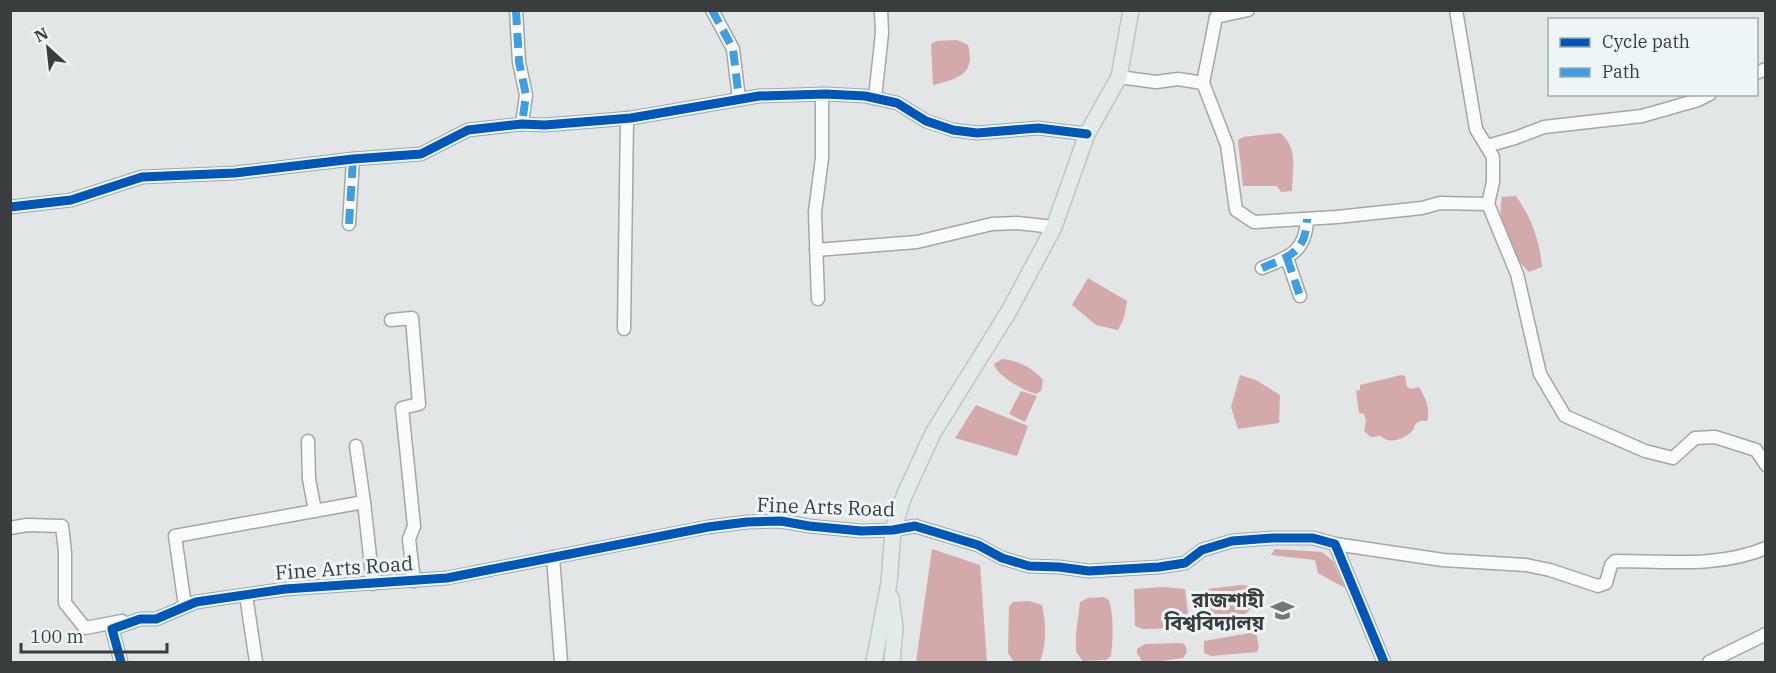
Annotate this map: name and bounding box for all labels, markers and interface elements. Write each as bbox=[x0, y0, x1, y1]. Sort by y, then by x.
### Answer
north arrow bbox=[18, 18, 78, 78]
legend bbox=[1548, 18, 1758, 96]
text: N bbox=[31, 23, 51, 46]
text: Cycle path bbox=[1602, 30, 1690, 53]
text: Path bbox=[1602, 60, 1640, 83]
street label: Fine Arts Road bbox=[756, 491, 896, 522]
street label: Fine Arts Road bbox=[274, 549, 414, 586]
place label: রাজশাহী বিশ্ববিদ্যালয় bbox=[1164, 586, 1265, 636]
school or university icon: রাজশাহী বিশ্ববিদ্যালয় bbox=[1269, 598, 1295, 624]
scale bar bbox=[21, 616, 166, 654]
text: 100 m bbox=[30, 625, 84, 648]

